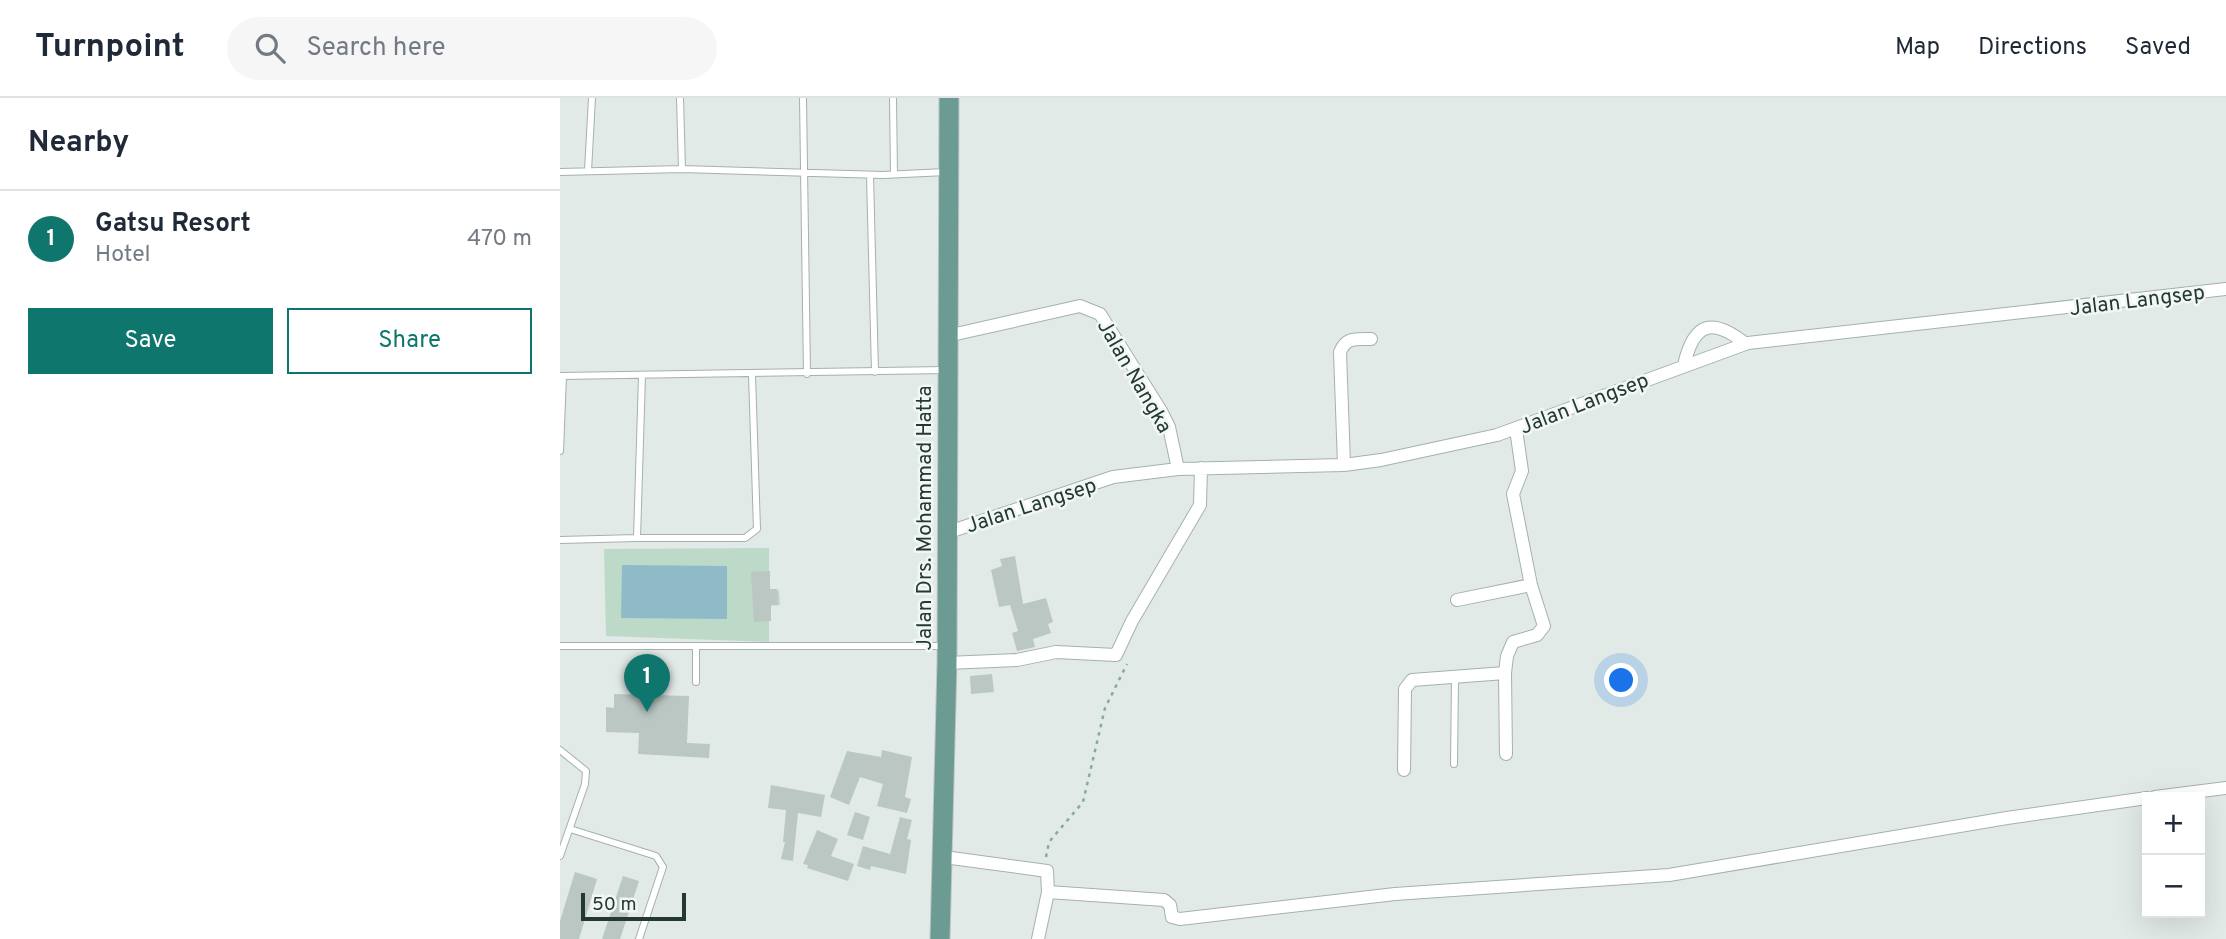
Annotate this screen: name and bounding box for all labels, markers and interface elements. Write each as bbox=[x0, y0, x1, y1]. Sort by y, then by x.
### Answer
search box bbox=[227, 17, 717, 80]
text: Turnpoint bbox=[35, 27, 185, 69]
icon: search bbox=[251, 29, 289, 67]
text: Search here bbox=[307, 32, 446, 65]
text: Map bbox=[1895, 33, 1940, 63]
text: Directions bbox=[1978, 33, 2087, 63]
text: Saved bbox=[2125, 33, 2191, 63]
text: Nearby bbox=[28, 125, 129, 162]
text: Gatsu Resort bbox=[95, 208, 251, 241]
text: 1 bbox=[46, 225, 56, 254]
text: 470 m bbox=[467, 225, 532, 254]
text: Hotel bbox=[95, 241, 151, 270]
street label: Jalan Langsep bbox=[2068, 280, 2206, 323]
button: Save bbox=[28, 308, 273, 374]
button: Share bbox=[287, 308, 532, 374]
street label: Jalan Nangka bbox=[1090, 315, 1177, 439]
street label: Jalan Langsep bbox=[1516, 367, 1653, 441]
street label: Jalan Drs. Mohammad Hatta bbox=[912, 385, 939, 651]
street label: Jalan Langsep bbox=[963, 473, 1100, 540]
pin: 1 bbox=[624, 654, 670, 712]
your location bbox=[1604, 663, 1638, 697]
map controls bbox=[2142, 792, 2205, 918]
button: + bbox=[2142, 792, 2205, 855]
button: − bbox=[2142, 855, 2205, 918]
scale bar bbox=[581, 890, 686, 922]
text: 50 m bbox=[592, 893, 637, 917]

